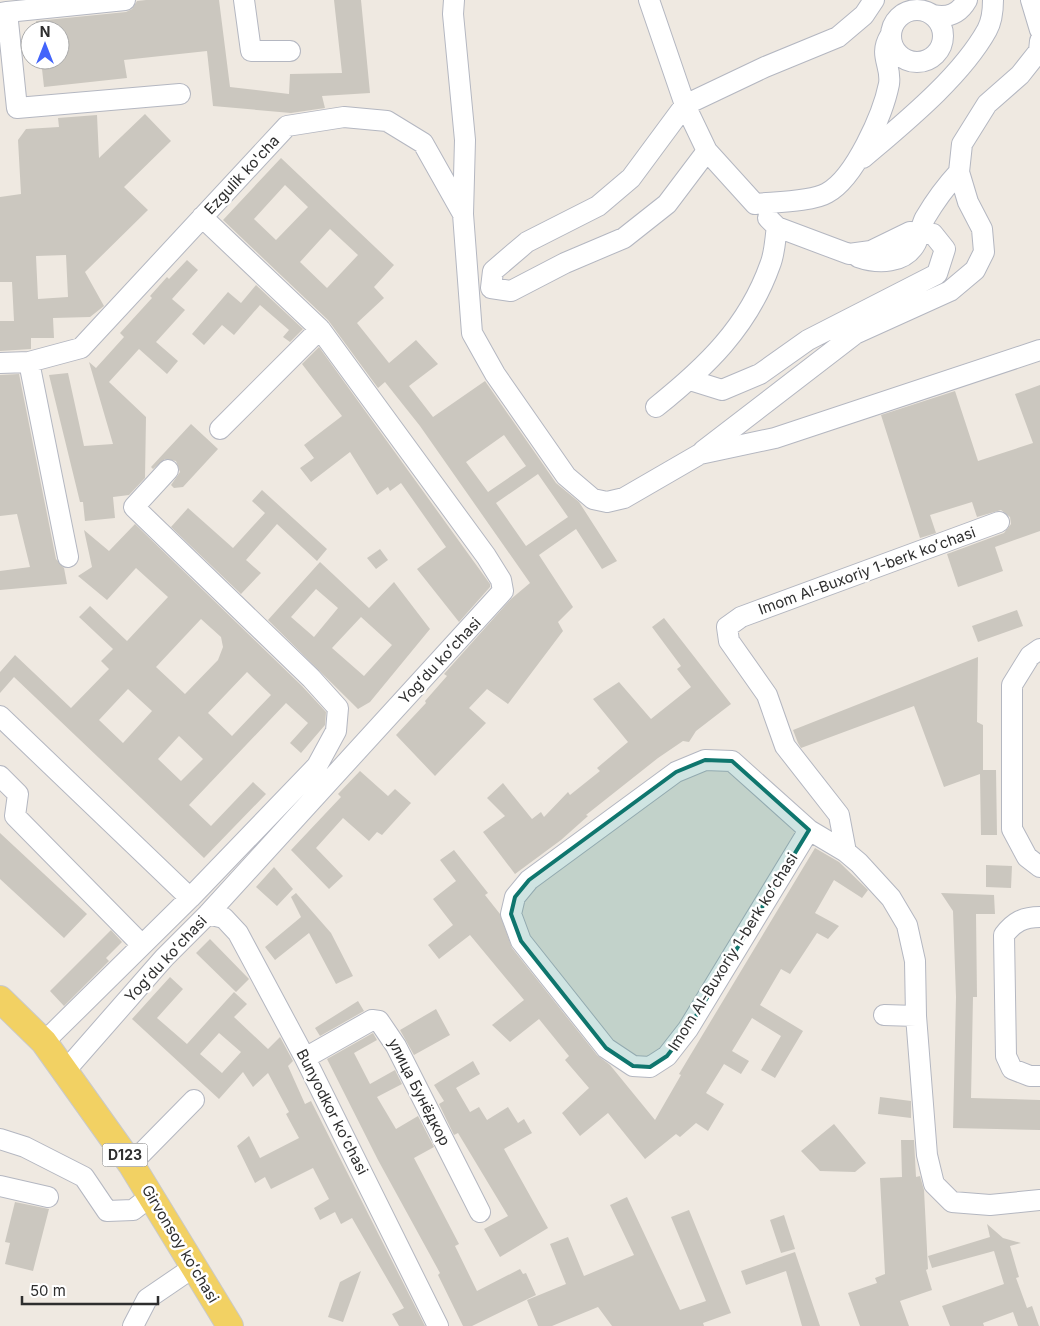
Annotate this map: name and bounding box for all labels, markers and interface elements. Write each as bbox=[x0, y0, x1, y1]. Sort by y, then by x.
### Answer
north arrow bbox=[20, 20, 70, 70]
text: N bbox=[40, 23, 50, 40]
street label: Ezgulik ko'cha bbox=[200, 131, 283, 218]
street label: Imom Al-Buxoriy 1-berk koʻchasi bbox=[756, 522, 978, 619]
street label: Yogʻdu koʻchasi bbox=[395, 613, 485, 708]
street label: Imom Al-Buxoriy 1-berk koʻchasi bbox=[664, 849, 801, 1054]
street label: Yogʻdu koʻchasi bbox=[121, 911, 211, 1006]
street label: улица Бунёдкор bbox=[384, 1035, 455, 1149]
street label: Bunyodkor koʻchasi bbox=[292, 1046, 372, 1178]
road number: D123 bbox=[102, 1144, 148, 1166]
street label: Girvonsoy koʻchasi bbox=[138, 1181, 223, 1306]
scale bar bbox=[22, 1274, 159, 1306]
text: 50 m bbox=[30, 1281, 66, 1300]

